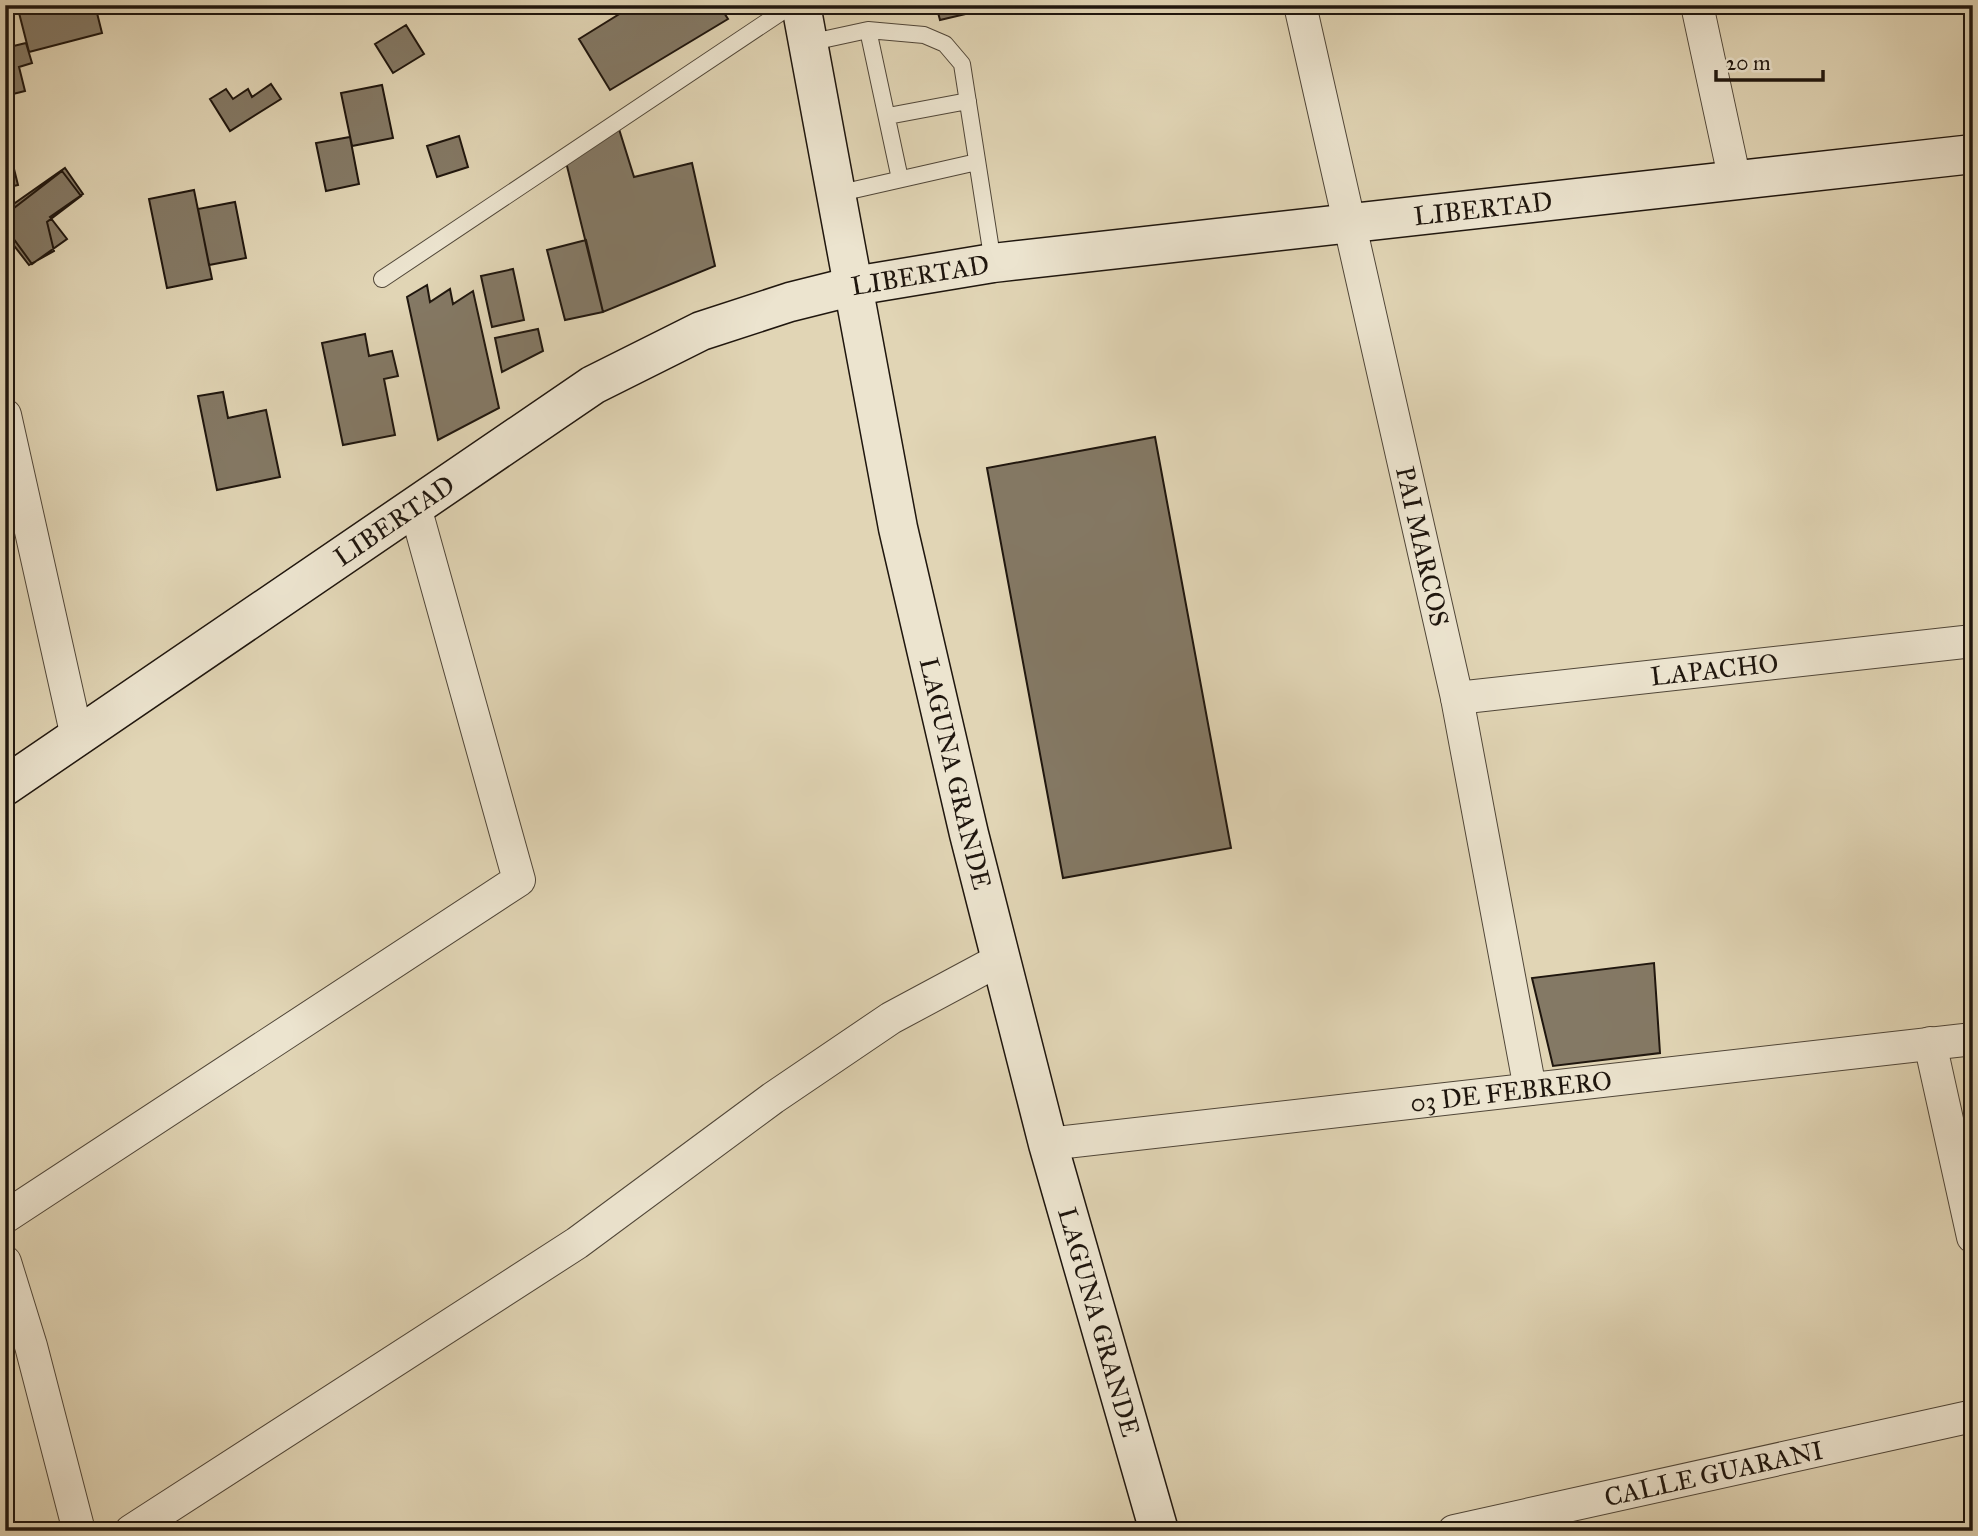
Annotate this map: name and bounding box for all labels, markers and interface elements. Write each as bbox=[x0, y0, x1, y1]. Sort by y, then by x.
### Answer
scale bar bbox=[1716, 38, 1822, 82]
text: 20 m bbox=[1726, 50, 1771, 76]
street label: LIBERTAD bbox=[1412, 185, 1554, 232]
street label: LIBERTAD bbox=[849, 248, 991, 302]
street label: PAI MARCOS bbox=[1389, 463, 1456, 629]
street label: LIBERTAD bbox=[328, 468, 461, 573]
street label: LAPACHO bbox=[1649, 647, 1780, 693]
street label: LAGUNA GRANDE bbox=[913, 654, 998, 893]
street label: 03 DE FEBRERO bbox=[1408, 1064, 1614, 1119]
street label: LAGUNA GRANDE bbox=[1051, 1204, 1147, 1440]
street label: CALLE GUARANI bbox=[1601, 1434, 1826, 1513]

